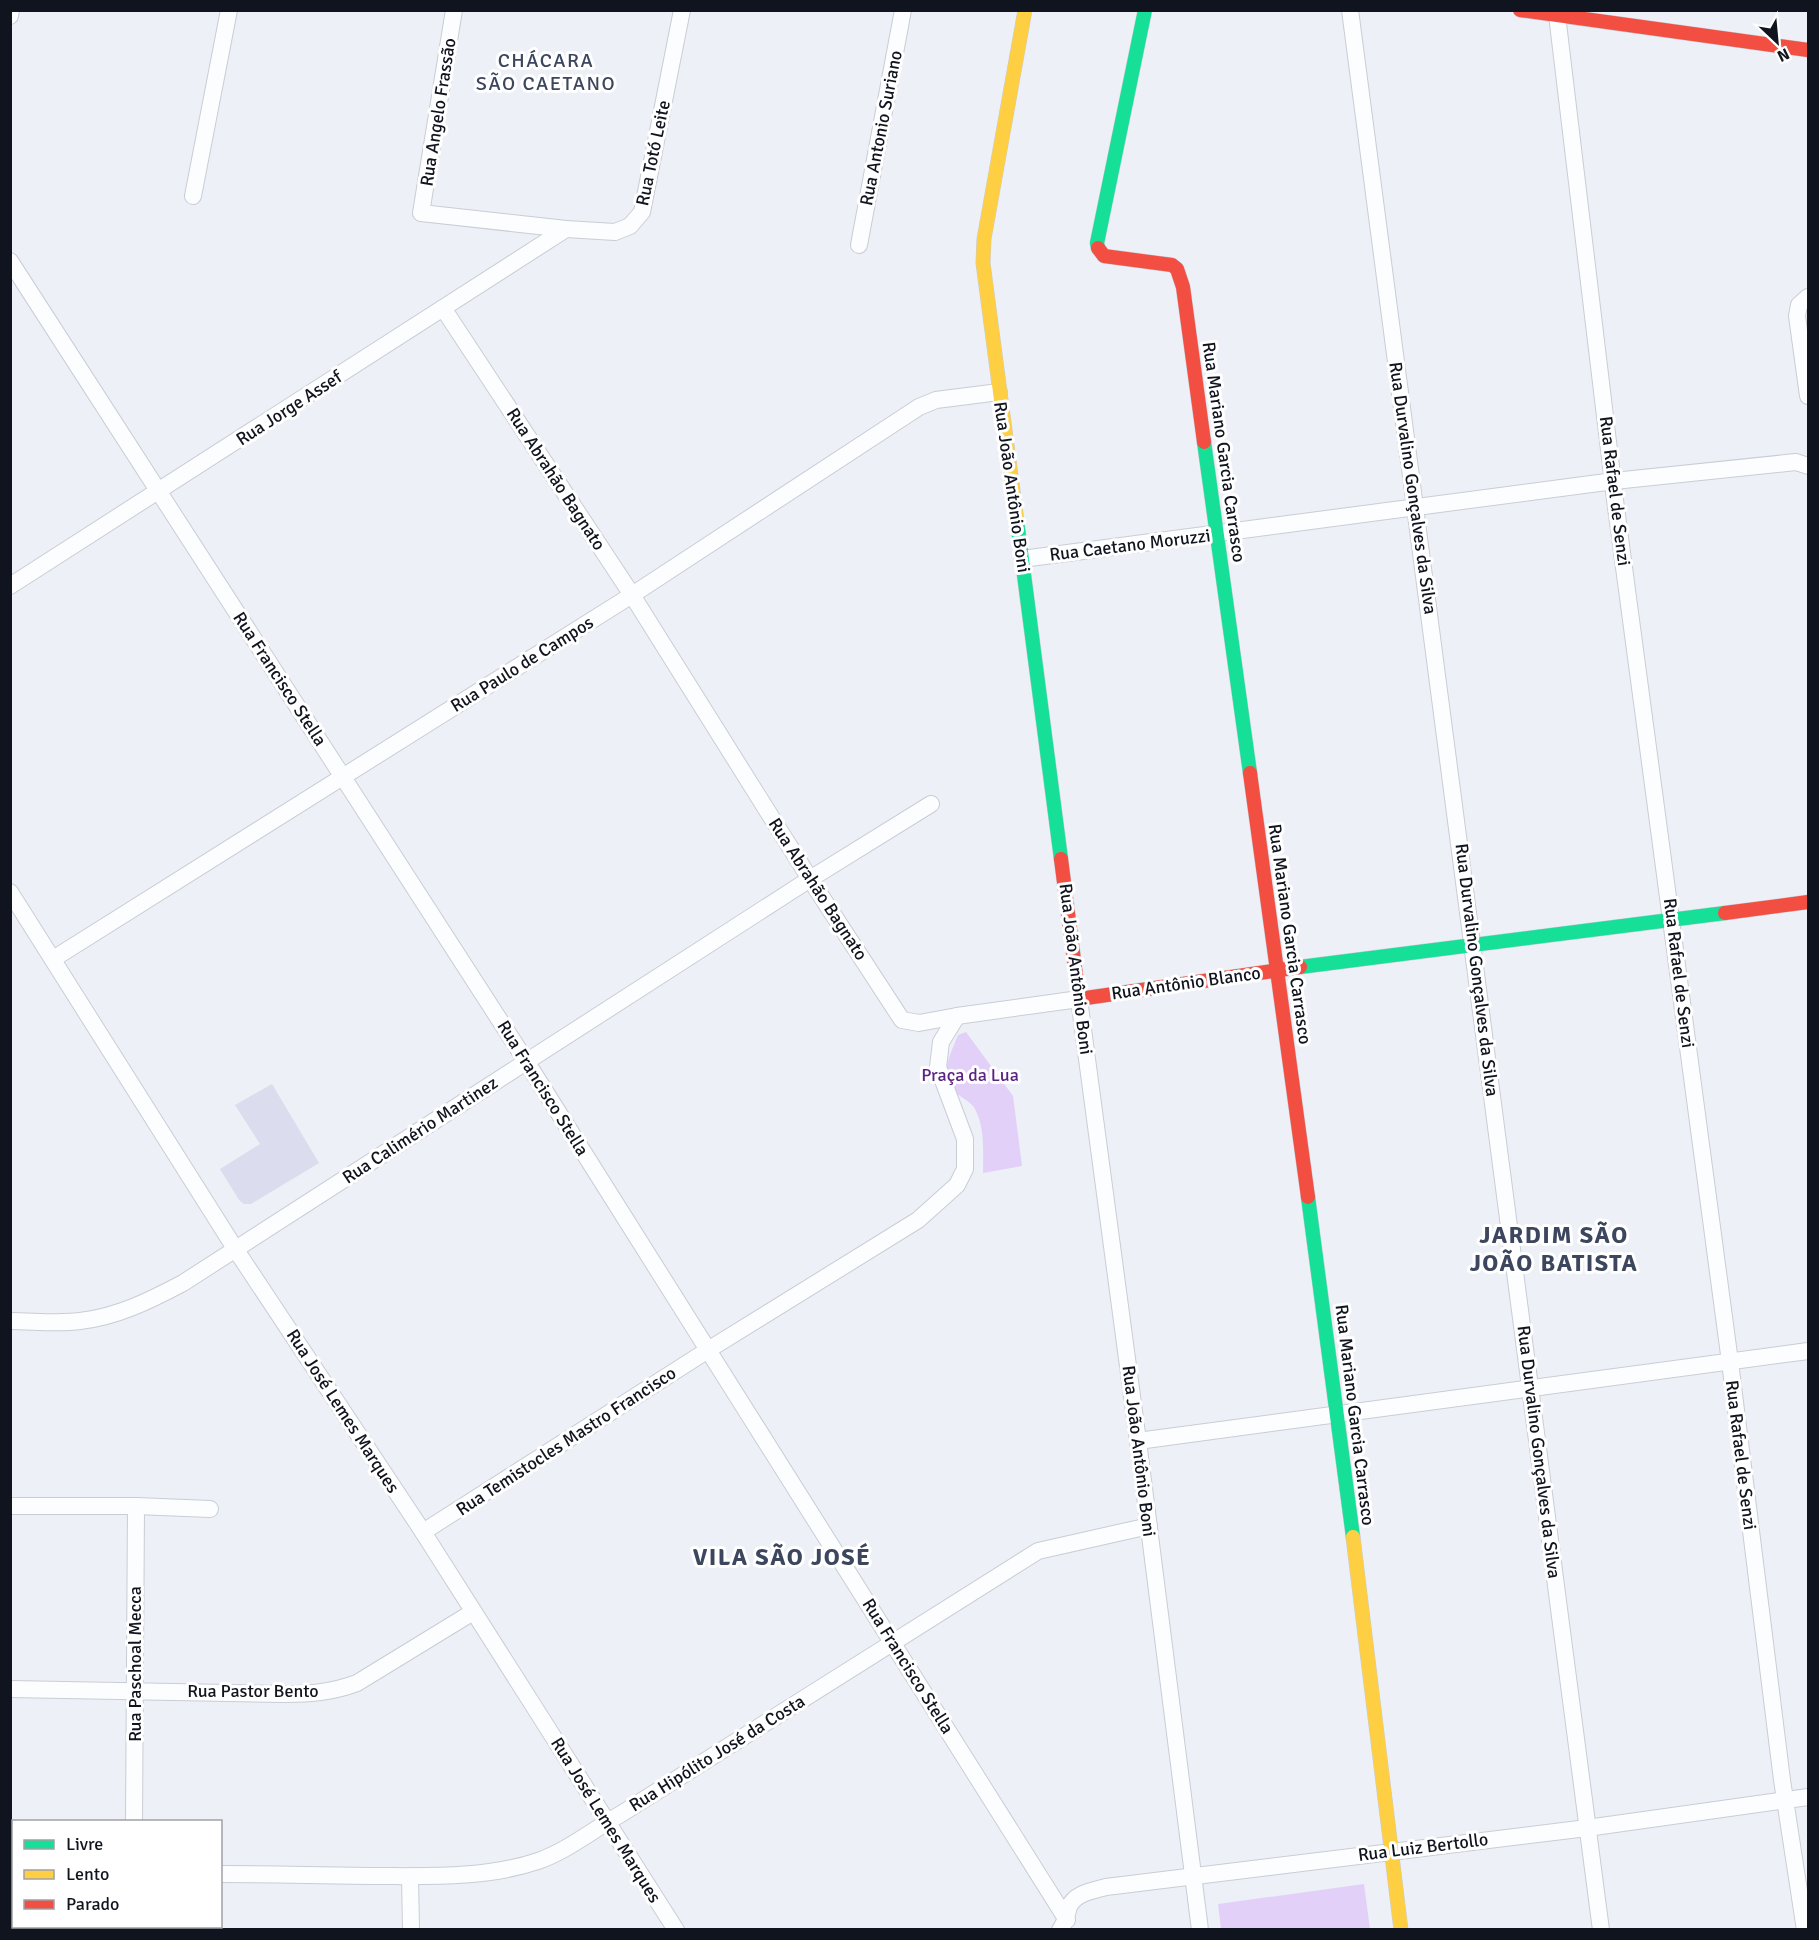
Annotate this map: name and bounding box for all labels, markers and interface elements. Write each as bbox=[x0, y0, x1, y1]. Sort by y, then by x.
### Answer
north arrow bbox=[1747, 12, 1807, 72]
street label: Rua Angelo Frassão bbox=[415, 36, 461, 188]
text: N bbox=[1774, 43, 1793, 66]
district label: CHÁCARA SÃO CAETANO bbox=[476, 48, 616, 96]
street label: Rua Antonio Suriano bbox=[855, 49, 907, 207]
street label: Rua Totó Leite bbox=[631, 98, 675, 208]
street label: Rua Mariano Garcia Carrasco bbox=[1198, 340, 1250, 564]
street label: Rua Durvalino Gonçalves da Silva bbox=[1384, 360, 1442, 616]
street label: Rua Jorge Assef bbox=[232, 365, 347, 450]
street label: Rua João Antônio Boni bbox=[989, 400, 1035, 574]
street label: Rua Abrahão Bagnato bbox=[502, 404, 610, 554]
street label: Rua Rafael de Senzi bbox=[1595, 415, 1635, 567]
street label: Rua Caetano Moruzzi bbox=[1048, 524, 1212, 566]
street label: Rua Francisco Stella bbox=[228, 608, 332, 750]
street label: Rua Paulo de Campos bbox=[447, 611, 597, 717]
street label: Rua Abrahão Bagnato bbox=[764, 814, 872, 964]
street label: Rua Mariano Garcia Carrasco bbox=[1264, 822, 1316, 1046]
street label: Rua Durvalino Gonçalves da Silva bbox=[1451, 842, 1503, 1098]
street label: Rua João Antônio Boni bbox=[1055, 882, 1097, 1056]
street label: Rua Rafael de Senzi bbox=[1659, 897, 1699, 1049]
street label: Rua Antônio Blanco bbox=[1110, 962, 1262, 1004]
street label: Rua Francisco Stella bbox=[492, 1016, 594, 1160]
park label: Praça da Lua bbox=[921, 1064, 1019, 1086]
street label: Rua Calimério Martinez bbox=[338, 1072, 502, 1188]
district label: JARDIM SÃO JOÃO BATISTA bbox=[1470, 1220, 1638, 1278]
street label: Rua Mariano Garcia Carrasco bbox=[1331, 1303, 1379, 1527]
street label: Rua Durvalino Gonçalves da Silva bbox=[1513, 1324, 1565, 1580]
street label: Rua José Lemes Marques bbox=[282, 1325, 404, 1497]
street label: Rua Temistocles Mastro Francisco bbox=[452, 1362, 680, 1520]
street label: Rua João Antônio Boni bbox=[1118, 1364, 1160, 1538]
street label: Rua Rafael de Senzi bbox=[1721, 1379, 1761, 1531]
district label: VILA SÃO JOSÉ bbox=[693, 1542, 871, 1572]
street label: Rua Paschoal Mecca bbox=[124, 1586, 146, 1742]
street label: Rua Francisco Stella bbox=[857, 1594, 959, 1738]
street label: Rua Pastor Bento bbox=[187, 1680, 319, 1702]
street label: Rua Hipólito José da Costa bbox=[625, 1690, 809, 1816]
street label: Rua José Lemes Marques bbox=[546, 1733, 666, 1907]
legend bbox=[12, 1820, 222, 1928]
street label: Rua Luiz Bertollo bbox=[1357, 1828, 1489, 1866]
text: Livre bbox=[66, 1833, 103, 1855]
text: Lento bbox=[66, 1863, 109, 1885]
text: Parado bbox=[66, 1893, 119, 1915]

